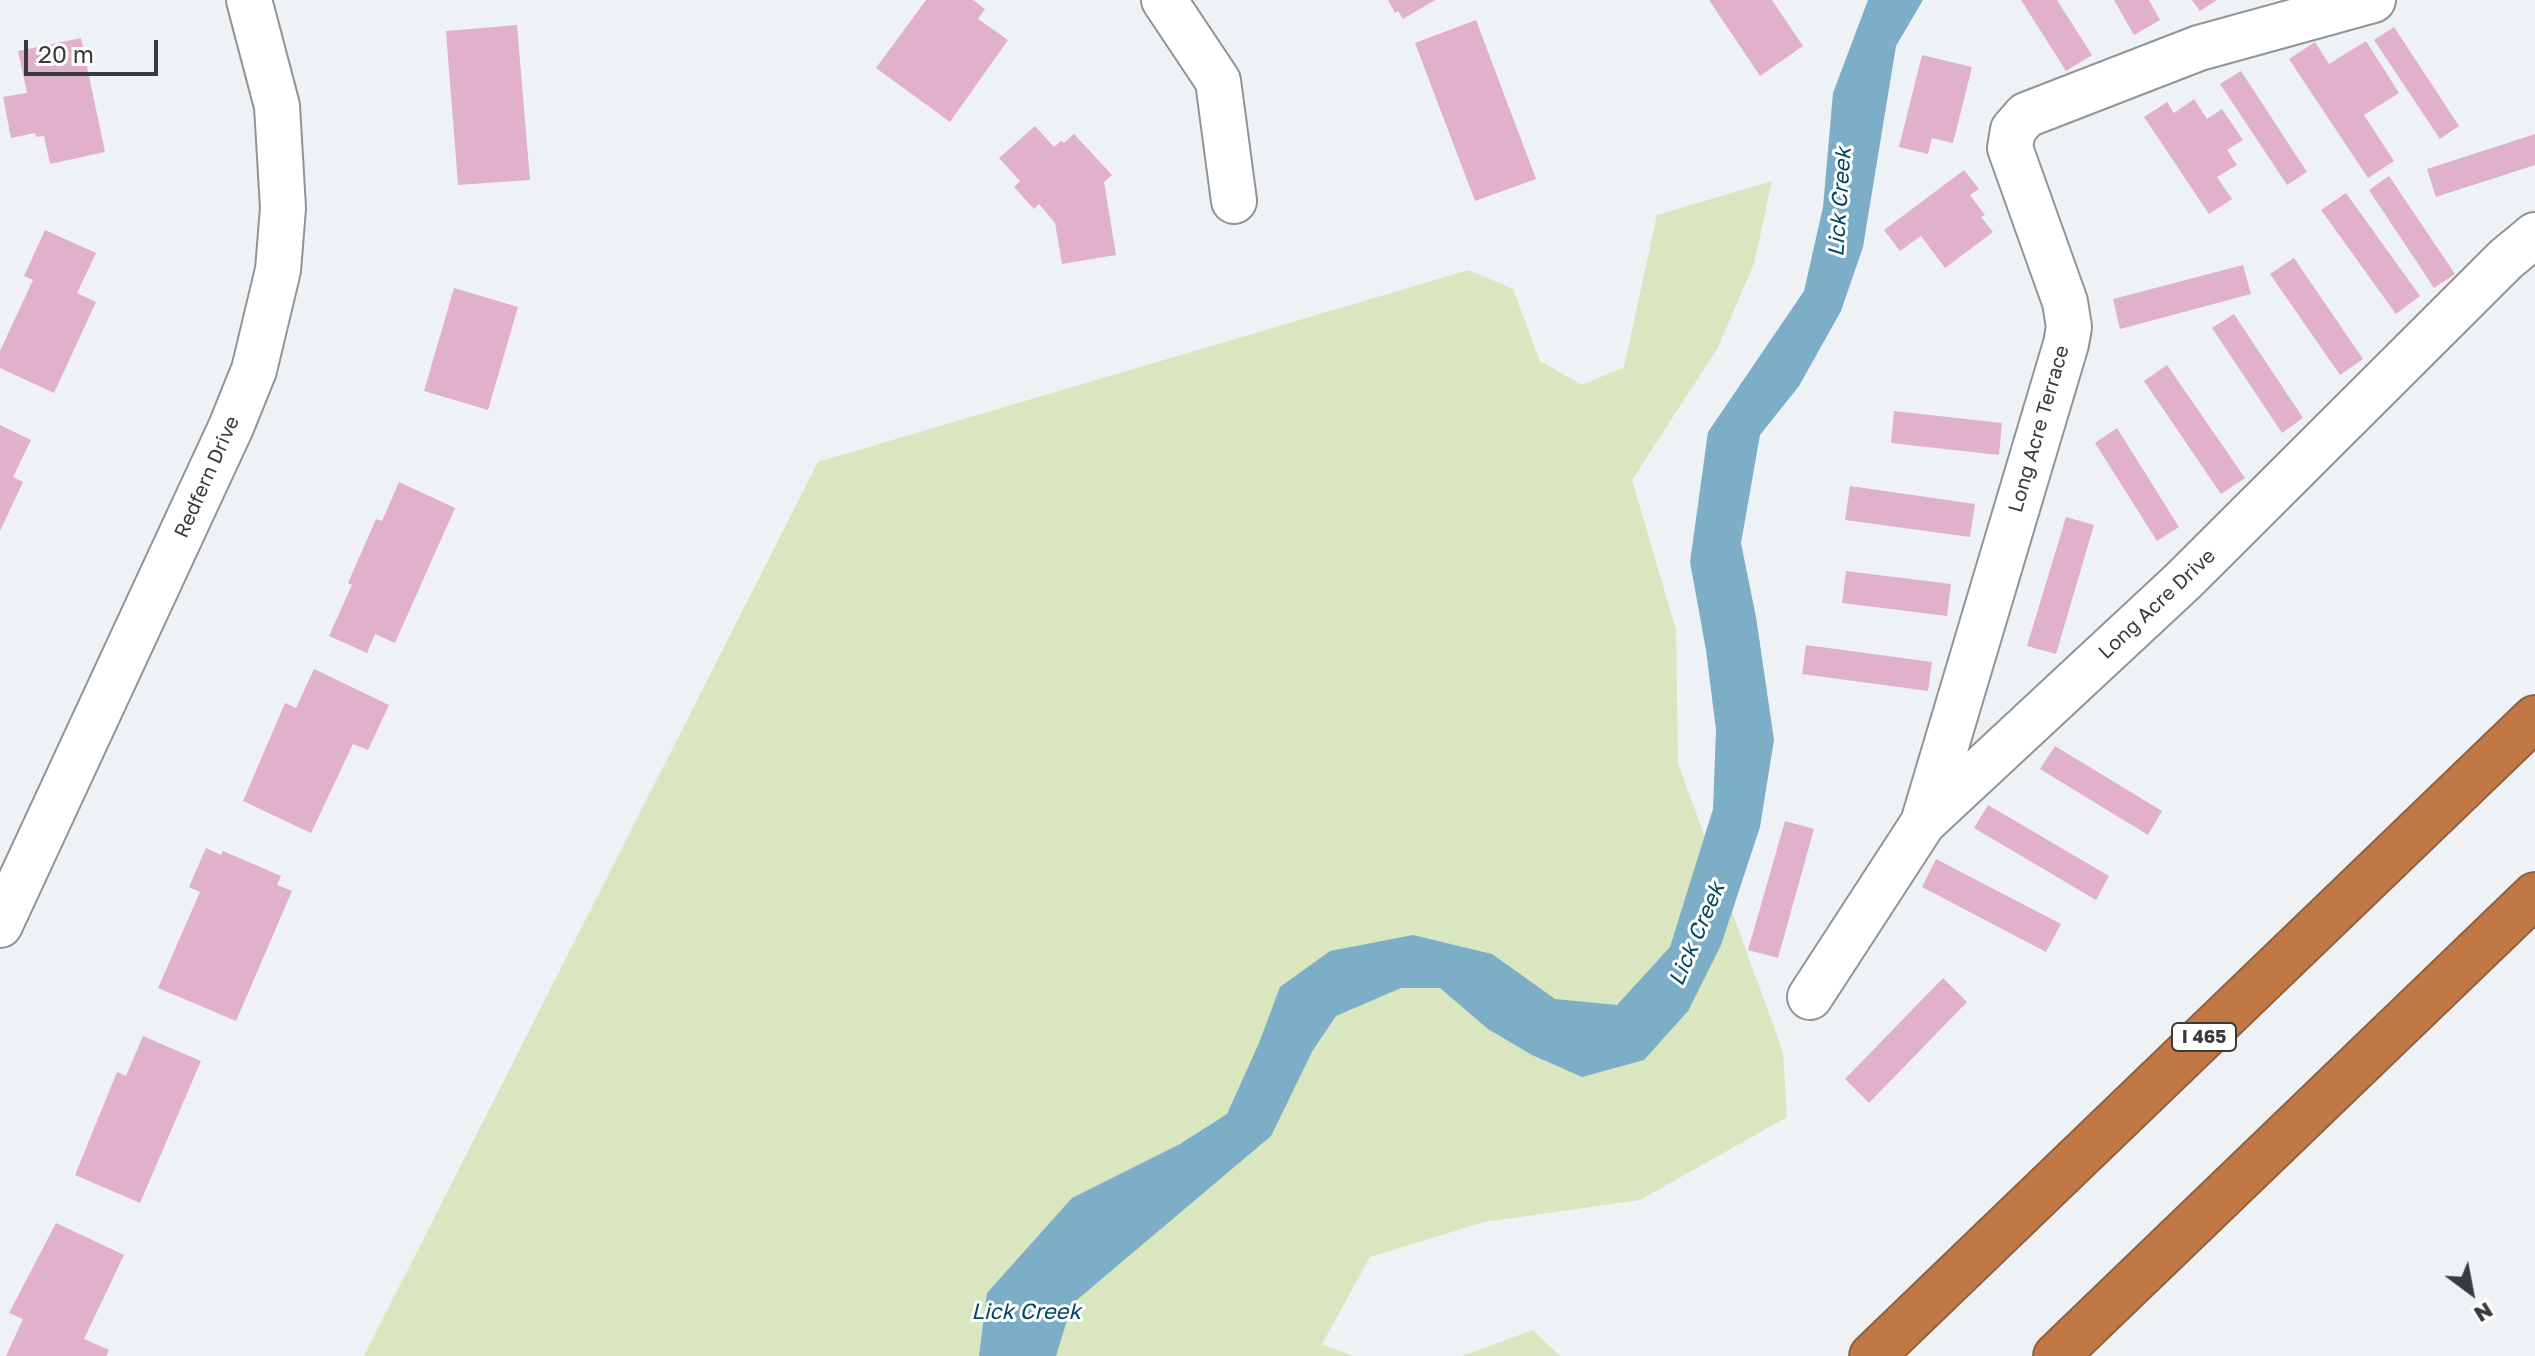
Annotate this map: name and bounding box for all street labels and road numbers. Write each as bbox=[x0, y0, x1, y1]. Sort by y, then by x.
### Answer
street label: Long Acre Terrace bbox=[2004, 343, 2074, 515]
street label: Redfern Drive bbox=[169, 412, 245, 542]
street label: Long Acre Drive bbox=[2094, 544, 2220, 664]
road number: I 465 bbox=[2172, 1023, 2236, 1051]

